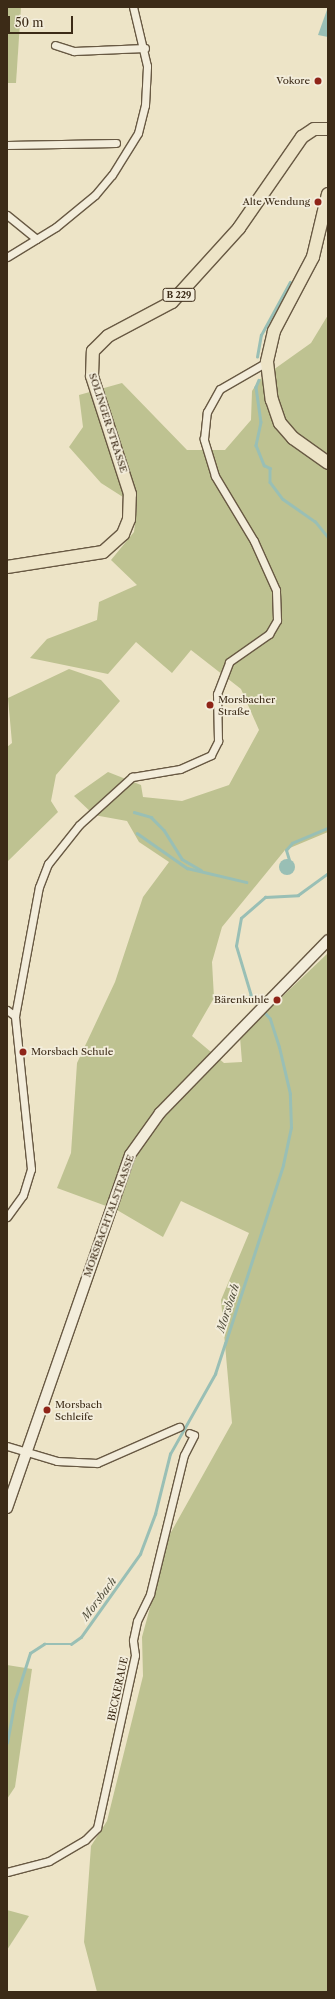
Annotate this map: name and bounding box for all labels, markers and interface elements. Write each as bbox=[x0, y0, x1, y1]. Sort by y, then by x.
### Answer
scale bar bbox=[10, 8, 75, 34]
text: 50 m bbox=[15, 15, 44, 30]
place label: Vokore bbox=[276, 75, 310, 87]
marker: Vokore bbox=[313, 76, 323, 86]
place label: Alte Wendung bbox=[242, 196, 310, 208]
marker: Alte Wendung bbox=[313, 197, 323, 207]
road number: B 229 bbox=[162, 288, 196, 302]
street label: SOLINGER STRASSE bbox=[86, 371, 130, 475]
place label: Morsbacher Straße bbox=[218, 693, 275, 716]
marker: Morsbacher Straße bbox=[205, 700, 215, 710]
place label: Bärenkuhle bbox=[214, 994, 269, 1006]
marker: Bärenkuhle bbox=[272, 995, 282, 1005]
place label: Morsbach Schule bbox=[31, 1046, 113, 1058]
marker: Morsbach Schule bbox=[18, 1047, 28, 1057]
street label: MORSBACHTALSTRASSE bbox=[81, 1153, 137, 1279]
water label: Morsbach bbox=[214, 1282, 242, 1334]
place label: Morsbach Schleife bbox=[55, 1398, 102, 1422]
marker: Morsbach Schleife bbox=[42, 1405, 52, 1415]
water label: Morsbach bbox=[79, 1575, 119, 1623]
street label: BECKERAUE bbox=[105, 1656, 131, 1722]

